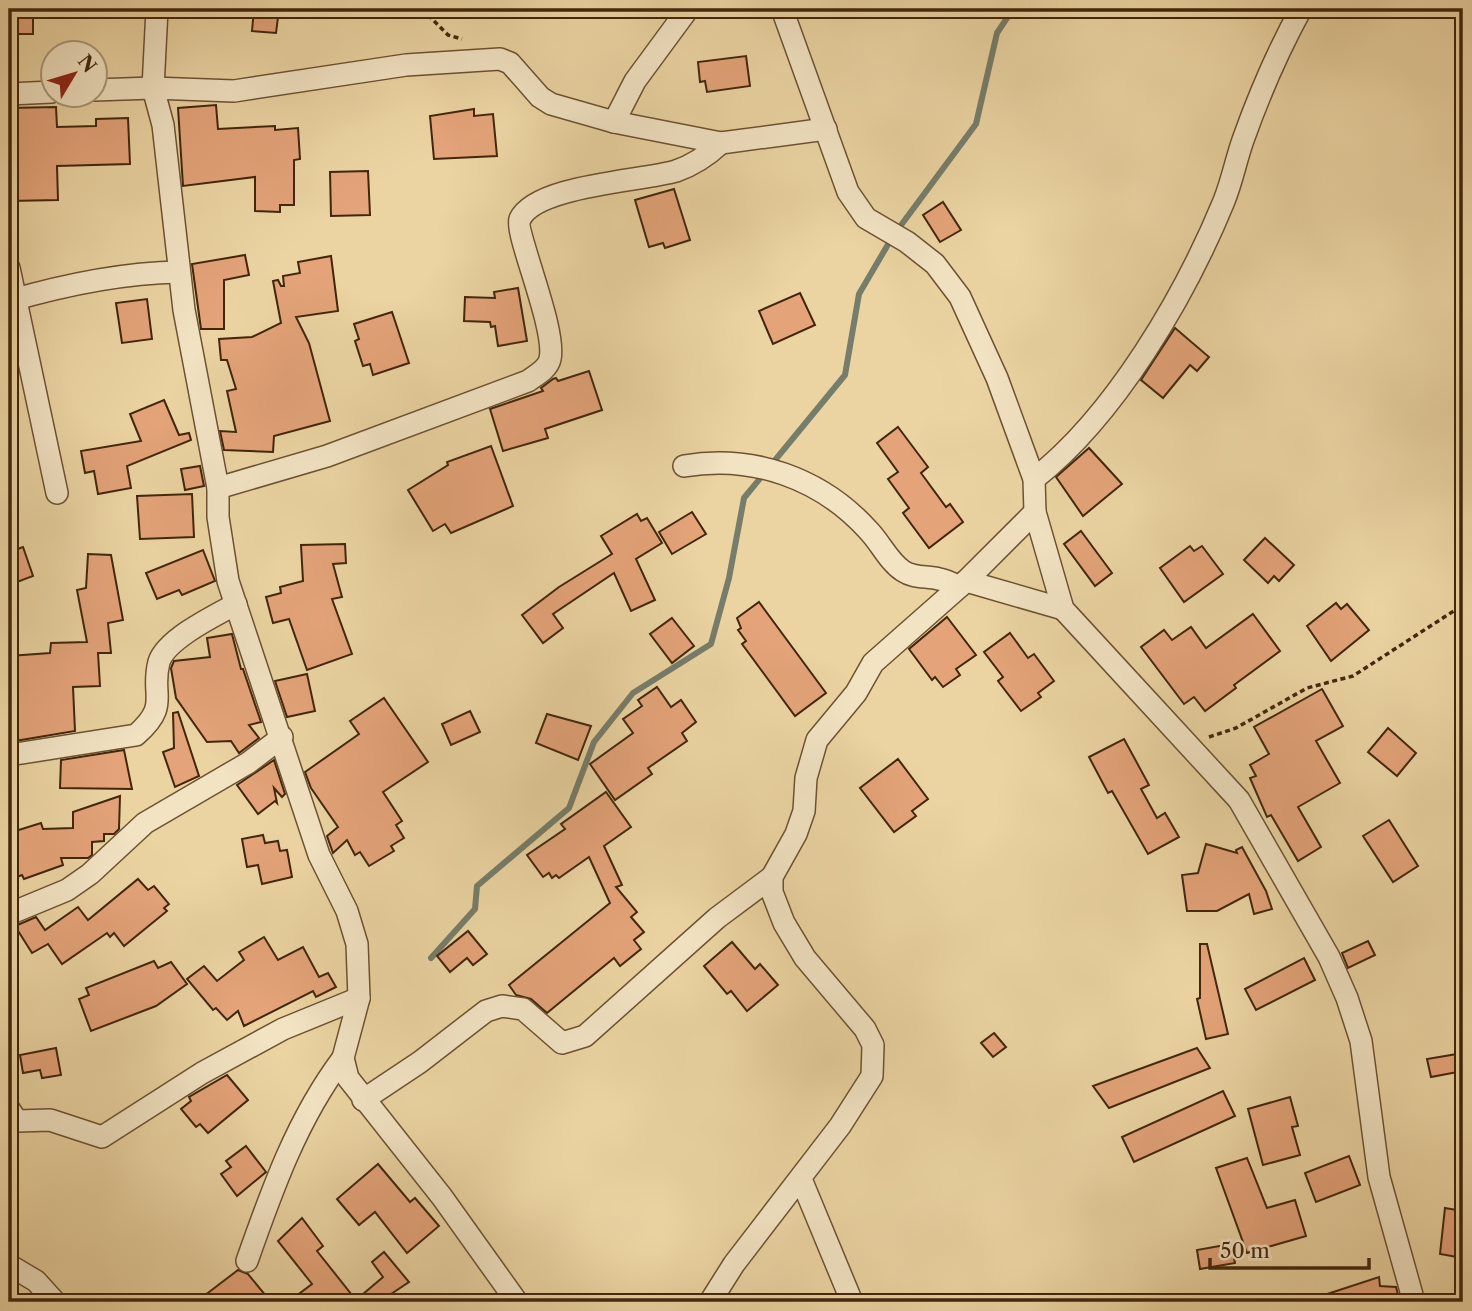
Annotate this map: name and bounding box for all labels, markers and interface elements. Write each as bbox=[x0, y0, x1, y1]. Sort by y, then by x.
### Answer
north arrow bbox=[38, 38, 108, 108]
text: N bbox=[73, 50, 101, 77]
scale bar bbox=[1210, 1227, 1369, 1271]
text: 50 m bbox=[1220, 1238, 1270, 1263]

